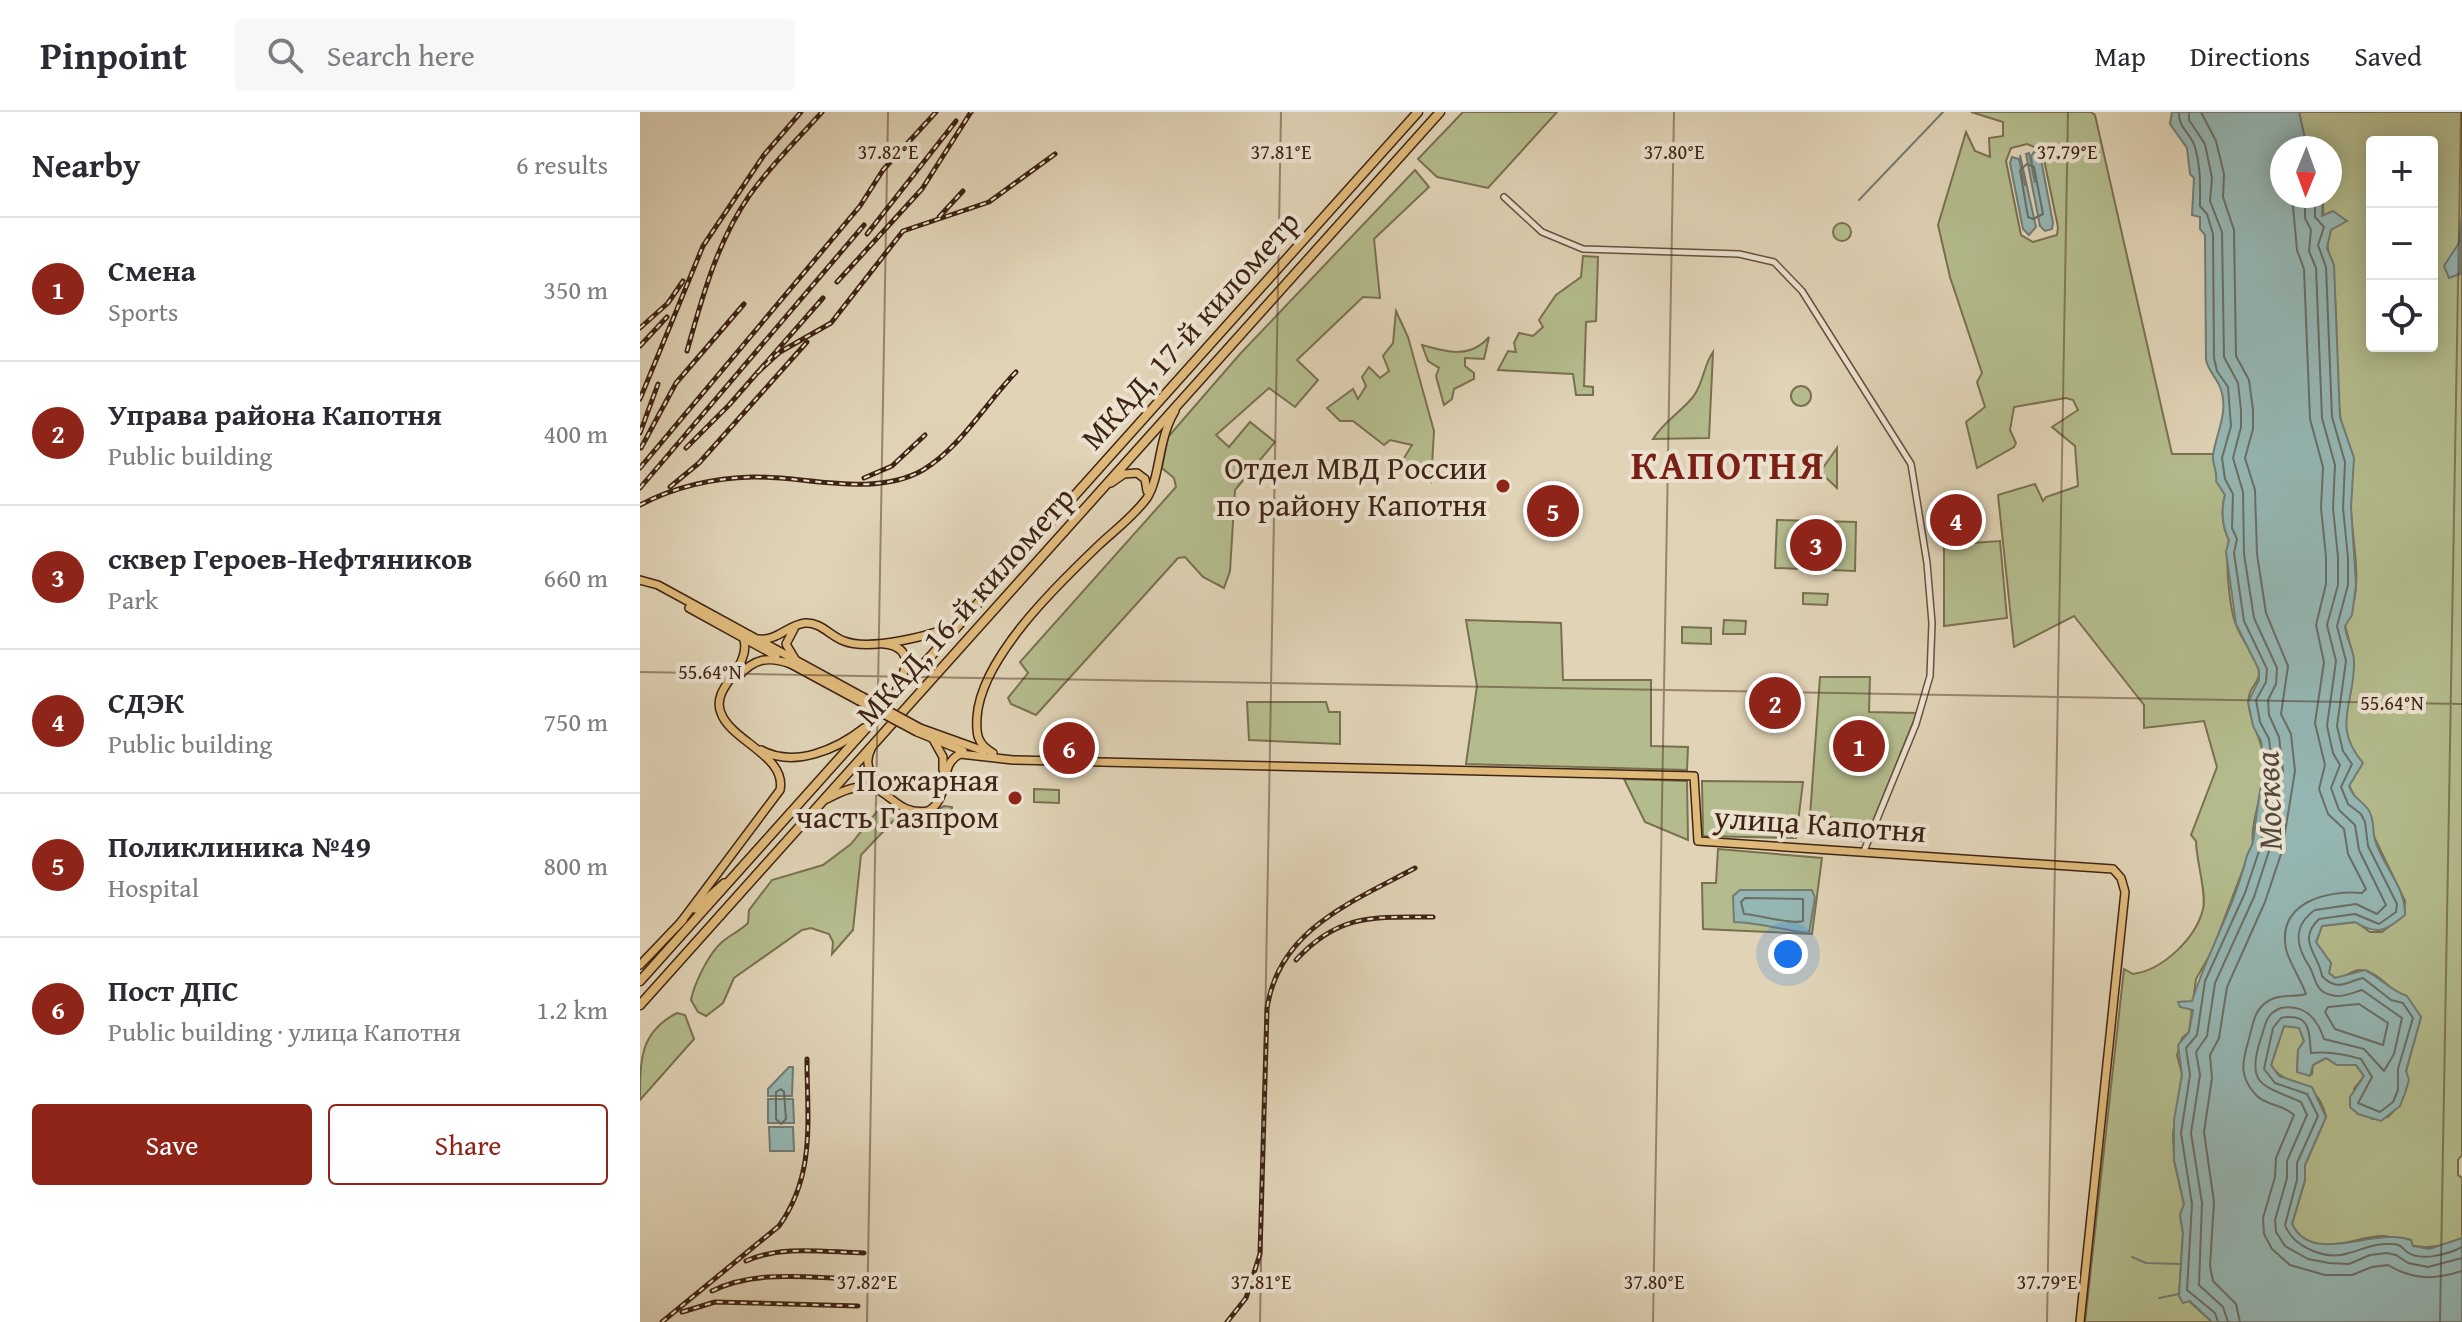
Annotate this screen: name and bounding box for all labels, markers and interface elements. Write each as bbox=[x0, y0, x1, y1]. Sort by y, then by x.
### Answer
search box bbox=[235, 19, 795, 91]
text: Pinpoint bbox=[40, 27, 187, 83]
icon: search bbox=[263, 33, 307, 77]
text: Search here bbox=[327, 33, 475, 77]
text: Map bbox=[2094, 35, 2146, 76]
text: Directions bbox=[2190, 35, 2310, 76]
text: Saved bbox=[2354, 35, 2422, 76]
north arrow bbox=[2270, 136, 2342, 208]
map controls bbox=[2366, 136, 2438, 352]
button: + bbox=[2366, 136, 2438, 208]
text: 37.82°E bbox=[858, 137, 918, 166]
text: 37.81°E bbox=[1251, 137, 1311, 166]
text: 37.80°E bbox=[1644, 137, 1704, 166]
text: 37.79°E bbox=[2037, 137, 2097, 166]
text: Nearby bbox=[32, 140, 141, 189]
text: 6 results bbox=[516, 145, 608, 184]
street label: МКАД, 17-й километр bbox=[1069, 200, 1310, 460]
button: − bbox=[2366, 208, 2438, 280]
text: Смена bbox=[108, 248, 196, 292]
text: 1 bbox=[51, 270, 65, 309]
text: 350 m bbox=[543, 270, 608, 309]
button: locate bbox=[2366, 280, 2438, 352]
text: Sports bbox=[108, 292, 178, 331]
text: Управа района Капотня bbox=[108, 392, 442, 436]
text: 2 bbox=[51, 414, 65, 453]
text: 400 m bbox=[543, 414, 608, 453]
district label: КАПОТНЯ bbox=[1631, 435, 1825, 494]
text: Public building bbox=[108, 436, 272, 475]
place label: Отдел МВД России по району Капотня bbox=[1216, 444, 1487, 528]
street label: МКАД, 16-й километр bbox=[844, 476, 1085, 736]
marker: Отдел МВД России по району Капотня bbox=[1494, 477, 1512, 495]
pin: 5 bbox=[1527, 481, 1579, 541]
pin: 4 bbox=[1930, 490, 1982, 550]
pin: 3 bbox=[1790, 515, 1842, 575]
text: сквер Героев-Нефтяников bbox=[108, 536, 473, 580]
text: 3 bbox=[51, 558, 65, 597]
text: 660 m bbox=[543, 558, 608, 597]
text: Park bbox=[108, 580, 158, 619]
text: 55.64°N bbox=[678, 657, 742, 686]
pin: 2 bbox=[1749, 673, 1801, 733]
text: СДЭК bbox=[108, 680, 184, 724]
text: 55.64°N bbox=[2360, 688, 2424, 717]
text: 4 bbox=[51, 702, 65, 741]
text: 750 m bbox=[543, 702, 608, 741]
pin: 1 bbox=[1833, 716, 1885, 776]
pin: 6 bbox=[1043, 718, 1095, 778]
text: Public building bbox=[108, 724, 272, 763]
water label: Москва bbox=[2241, 750, 2294, 852]
place label: Пожарная часть Газпром bbox=[796, 756, 999, 840]
marker: Пожарная часть Газпром bbox=[1006, 789, 1024, 807]
street label: улица Капотня bbox=[1711, 793, 1928, 854]
text: Поликлиника №49 bbox=[108, 824, 371, 868]
text: 5 bbox=[51, 846, 65, 885]
text: 800 m bbox=[543, 846, 608, 885]
text: Hospital bbox=[108, 868, 199, 907]
your location bbox=[1768, 934, 1808, 974]
text: Пост ДПС bbox=[108, 968, 239, 1012]
text: 6 bbox=[51, 990, 65, 1029]
text: 1.2 km bbox=[536, 990, 608, 1029]
text: Public building · улица Капотня bbox=[108, 1012, 461, 1051]
button: Save bbox=[32, 1104, 312, 1185]
button: Share bbox=[328, 1104, 608, 1185]
text: 37.82°E bbox=[837, 1267, 897, 1296]
text: 37.81°E bbox=[1231, 1267, 1291, 1296]
text: 37.80°E bbox=[1624, 1267, 1684, 1296]
text: 37.79°E bbox=[2017, 1267, 2077, 1296]

